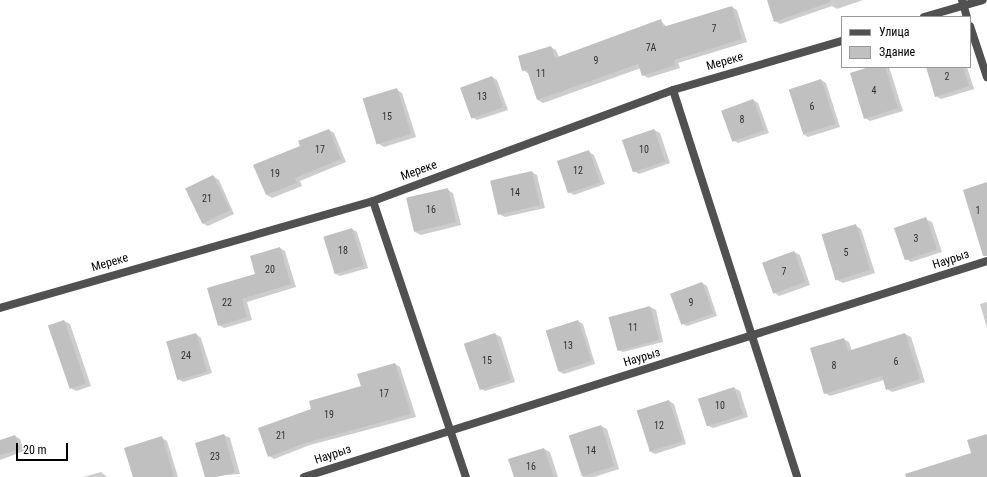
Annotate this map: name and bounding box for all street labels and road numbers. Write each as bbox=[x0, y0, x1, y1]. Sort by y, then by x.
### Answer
street label: Мереке bbox=[705, 50, 745, 74]
street label: Мереке bbox=[399, 158, 439, 184]
street label: Наурыз bbox=[931, 247, 971, 273]
street label: Мереке bbox=[90, 251, 130, 275]
street label: Наурыз bbox=[622, 346, 662, 370]
street label: Наурыз bbox=[313, 442, 353, 468]

